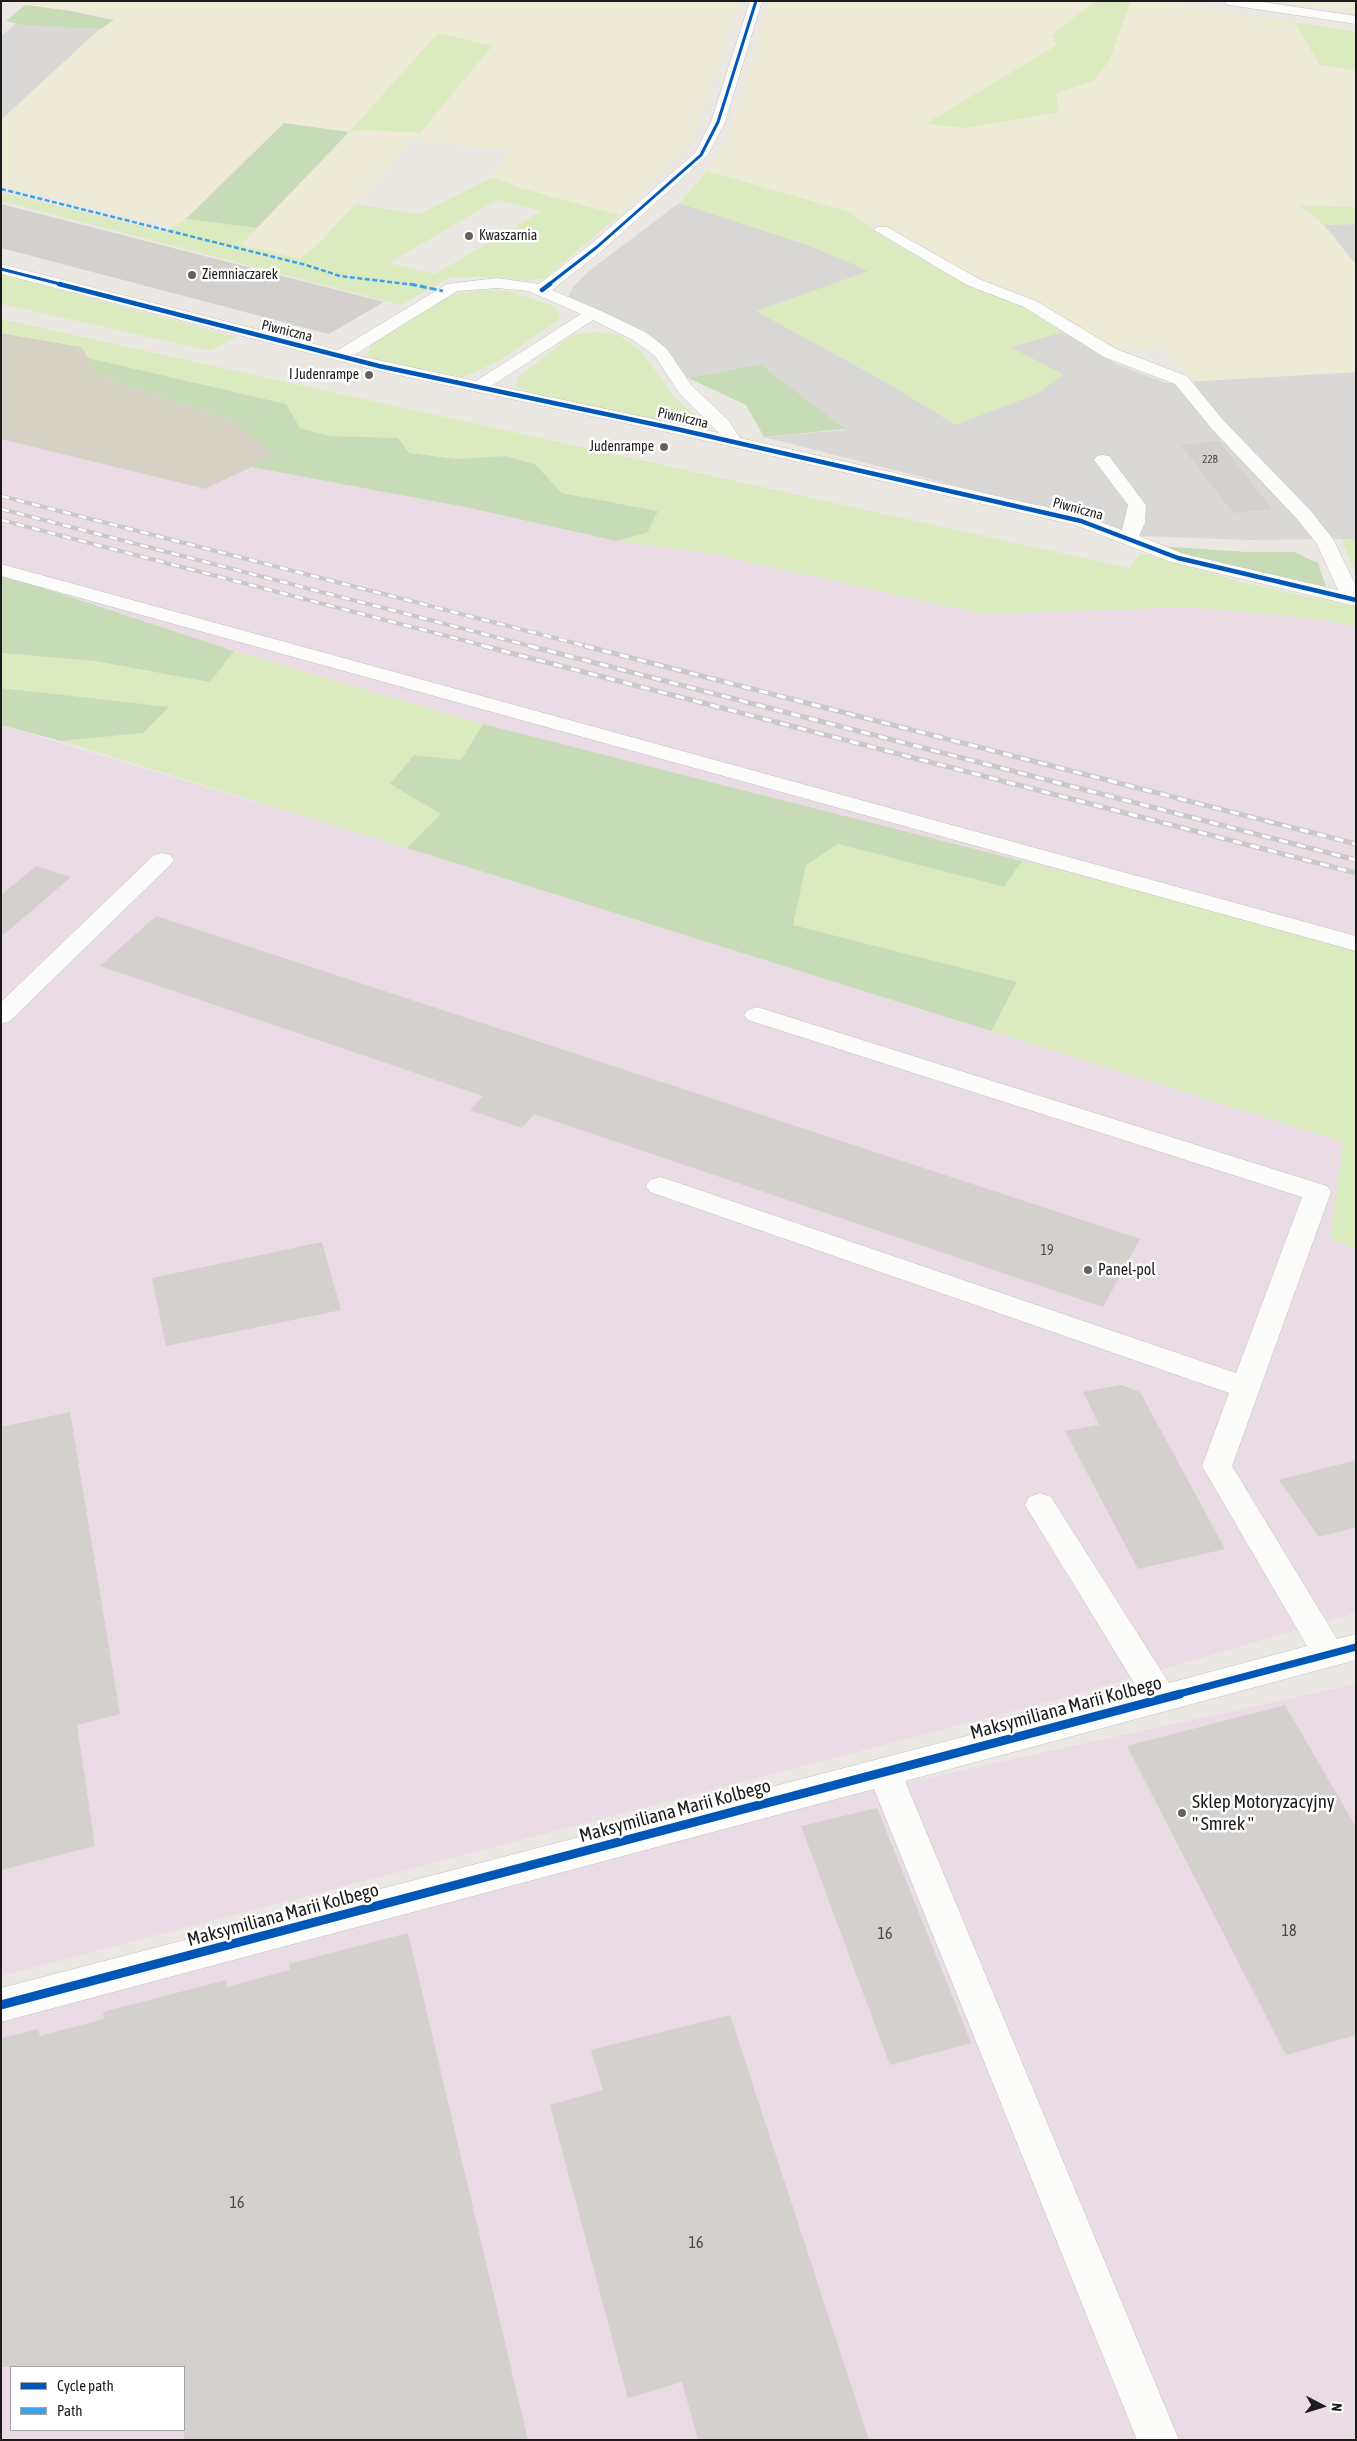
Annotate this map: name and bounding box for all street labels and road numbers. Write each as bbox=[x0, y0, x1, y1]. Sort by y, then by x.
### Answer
street label: Piwniczna bbox=[260, 317, 314, 345]
street label: Piwniczna bbox=[656, 404, 710, 432]
street label: Piwniczna bbox=[1051, 494, 1105, 524]
street label: Maksymiliana Marii Kolbego bbox=[968, 1671, 1164, 1745]
street label: Maksymiliana Marii Kolbego bbox=[577, 1774, 773, 1848]
street label: Maksymiliana Marii Kolbego bbox=[185, 1878, 381, 1952]

